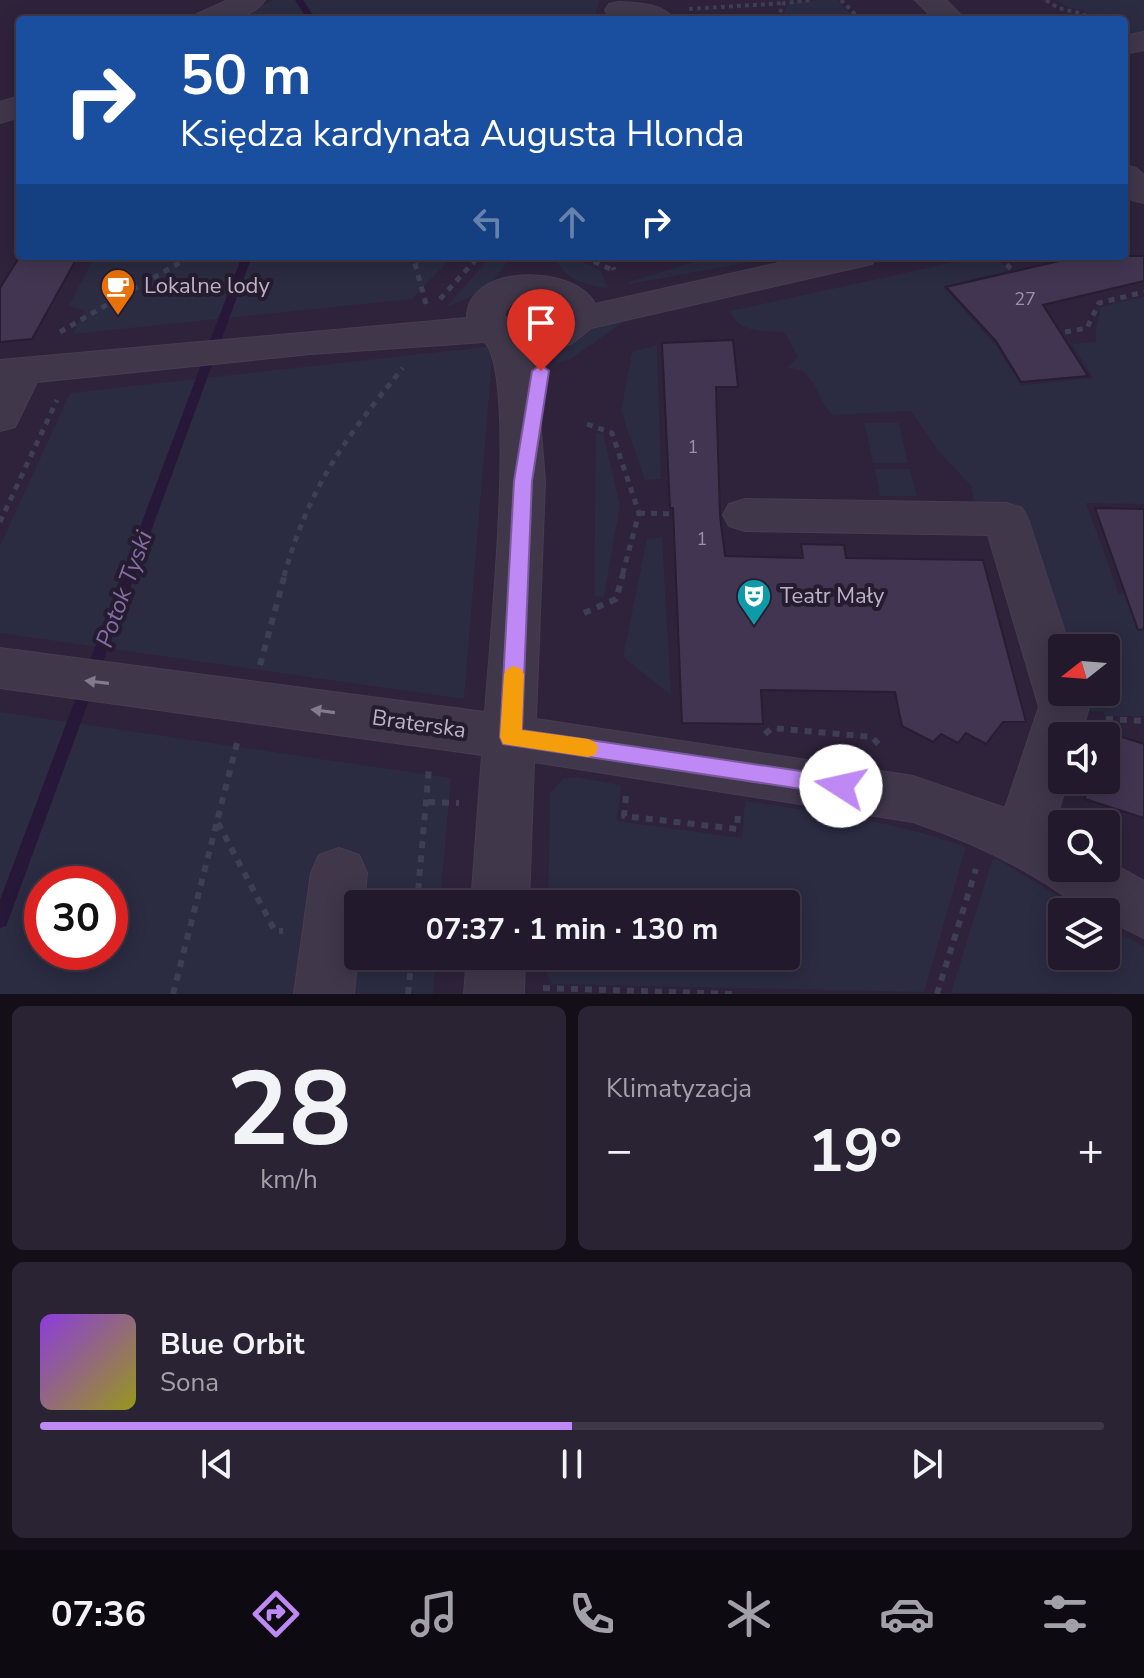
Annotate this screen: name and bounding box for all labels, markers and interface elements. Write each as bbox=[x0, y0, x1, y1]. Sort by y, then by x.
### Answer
text: 50 m bbox=[180, 37, 311, 114]
icon: right bbox=[48, 48, 152, 152]
text: Księdza kardynała Augusta Hlonda bbox=[180, 110, 745, 159]
icon: left bbox=[466, 200, 510, 244]
icon: ahead bbox=[550, 200, 594, 244]
icon: right bbox=[634, 200, 678, 244]
cafe icon: Lokalne lody bbox=[99, 267, 137, 317]
place label: Lokalne lody bbox=[144, 271, 270, 301]
house number: 27 bbox=[1014, 287, 1036, 311]
pin bbox=[507, 289, 575, 371]
icon: arrive bbox=[519, 301, 563, 345]
house number: 1 bbox=[688, 435, 698, 459]
water label: Potok Tyski bbox=[88, 526, 160, 652]
house number: 1 bbox=[697, 527, 707, 551]
theatre icon: Teatr Mały bbox=[735, 577, 773, 627]
place label: Teatr Mały bbox=[780, 581, 885, 611]
north arrow bbox=[1048, 634, 1120, 706]
map controls bbox=[1048, 634, 1120, 970]
one-way arrow bbox=[84, 675, 109, 688]
street label: Braterska bbox=[370, 703, 468, 745]
one-way arrow bbox=[310, 704, 335, 717]
button: sound bbox=[1048, 722, 1120, 794]
position arrow bbox=[799, 744, 883, 828]
button: search bbox=[1048, 810, 1120, 882]
speed limit sign: 30 bbox=[24, 866, 128, 970]
button: layers bbox=[1048, 898, 1120, 970]
text: 07:37 · 1 min · 130 m bbox=[426, 909, 718, 950]
text: 28 bbox=[227, 1039, 351, 1181]
text: Klimatyzacja bbox=[606, 1071, 752, 1106]
text: 19° bbox=[808, 1110, 902, 1192]
text: − bbox=[606, 1121, 632, 1181]
text: + bbox=[1078, 1121, 1104, 1181]
text: km/h bbox=[260, 1162, 318, 1197]
text: Blue Orbit bbox=[160, 1324, 304, 1365]
text: Sona bbox=[160, 1365, 219, 1400]
icon: previous bbox=[195, 1442, 239, 1486]
icon: pause bbox=[550, 1442, 594, 1486]
icon: next bbox=[905, 1442, 949, 1486]
icon: directions bbox=[248, 1586, 304, 1642]
icon: music bbox=[406, 1586, 462, 1642]
icon: phone bbox=[564, 1586, 620, 1642]
icon: climate bbox=[721, 1586, 777, 1642]
icon: car bbox=[879, 1586, 935, 1642]
icon: filters bbox=[1037, 1586, 1093, 1642]
text: 07:36 bbox=[51, 1590, 146, 1639]

